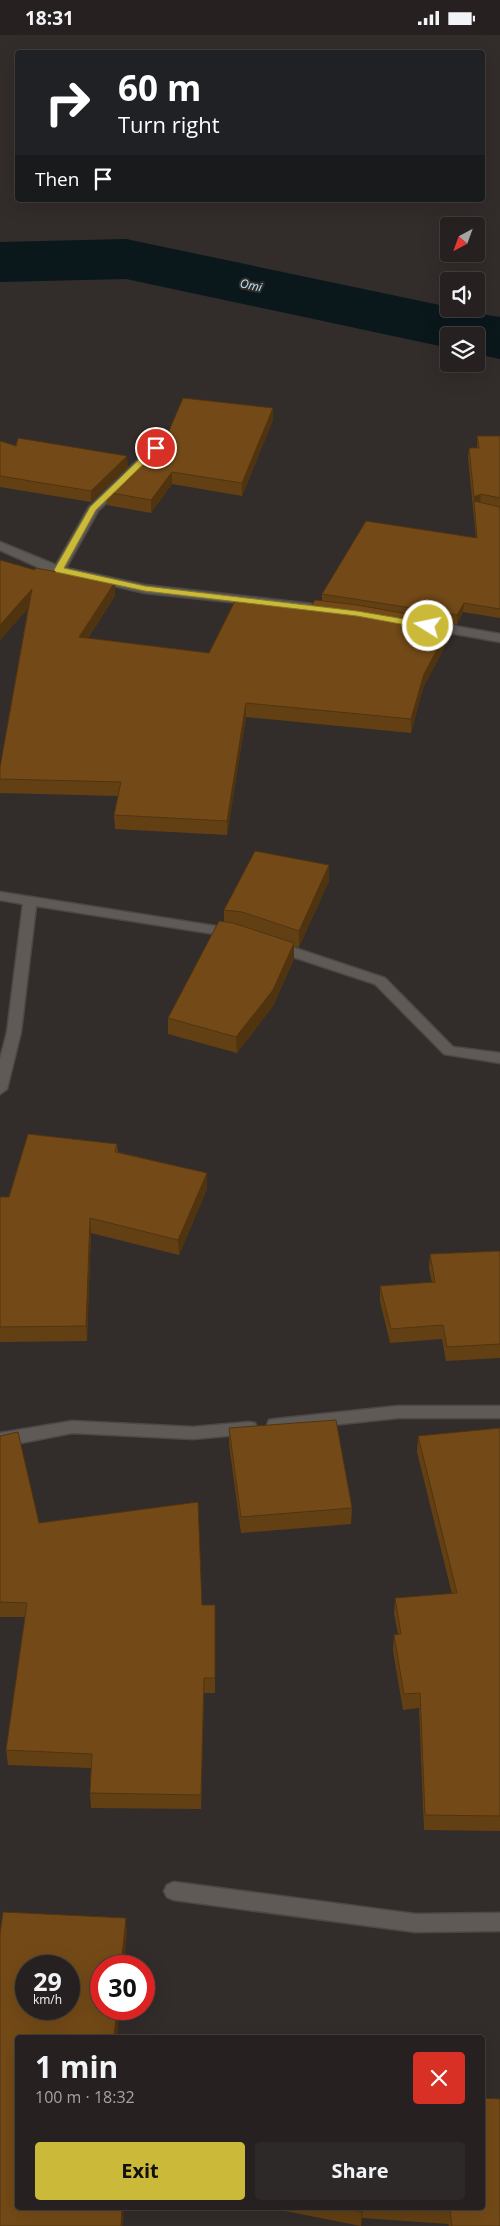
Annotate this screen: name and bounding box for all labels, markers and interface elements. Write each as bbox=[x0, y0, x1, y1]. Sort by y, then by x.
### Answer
text: 18:31 bbox=[25, 5, 74, 31]
text: 60 m bbox=[118, 64, 201, 111]
icon: right bbox=[35, 70, 100, 135]
text: Turn right bbox=[118, 109, 220, 139]
icon: arrive bbox=[89, 165, 117, 193]
text: Then bbox=[35, 166, 79, 192]
north arrow bbox=[440, 217, 485, 263]
map controls bbox=[440, 217, 485, 372]
button: sound bbox=[440, 272, 485, 317]
water label: Omi bbox=[238, 274, 265, 296]
button: layers bbox=[440, 327, 485, 372]
pin bbox=[135, 427, 177, 469]
icon: arrive bbox=[142, 434, 170, 462]
position arrow bbox=[401, 599, 453, 651]
speed limit sign: 30 bbox=[90, 1955, 155, 2020]
text: 29 bbox=[33, 1964, 62, 1998]
text: km/h bbox=[33, 1991, 62, 2008]
text: 1 min bbox=[35, 2046, 118, 2087]
button: close bbox=[413, 2052, 465, 2104]
text: 100 m · 18:32 bbox=[35, 2086, 135, 2108]
button: Exit bbox=[35, 2142, 245, 2200]
button: Share bbox=[255, 2142, 465, 2200]

